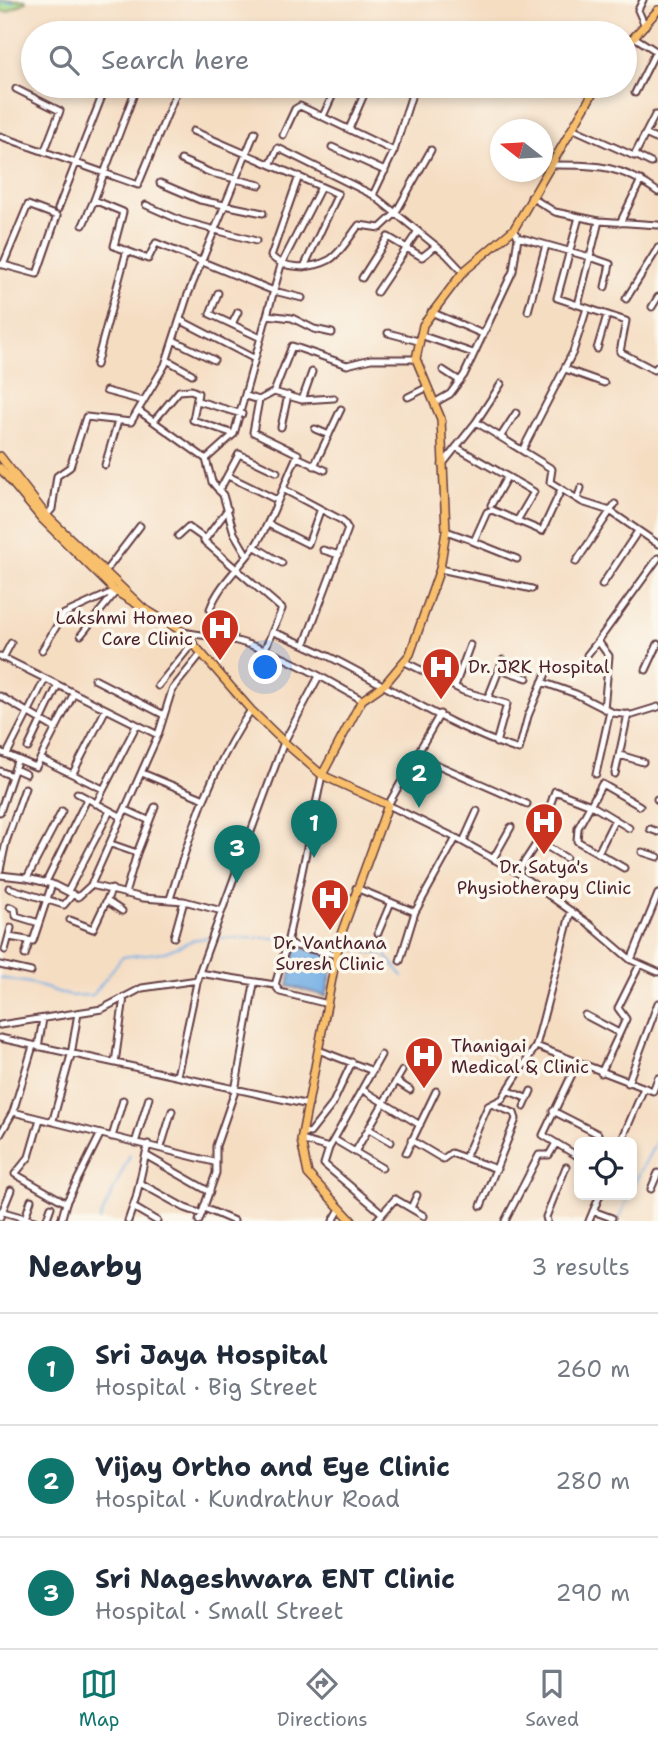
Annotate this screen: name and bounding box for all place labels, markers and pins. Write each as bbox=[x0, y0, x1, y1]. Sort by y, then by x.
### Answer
place label: Lakshmi Homeo Care Clinic bbox=[56, 606, 193, 651]
hospital icon: Lakshmi Homeo Care Clinic bbox=[199, 607, 241, 662]
hospital icon: Dr. JRK Hospital bbox=[420, 646, 462, 701]
place label: Dr. JRK Hospital bbox=[468, 655, 610, 679]
pin: 2 bbox=[396, 750, 442, 808]
pin: 1 bbox=[291, 800, 337, 858]
hospital icon: Dr. Satya's Physiotherapy Clinic bbox=[523, 801, 565, 856]
pin: 3 bbox=[214, 825, 260, 883]
place label: Dr. Satya's Physiotherapy Clinic bbox=[457, 855, 631, 900]
hospital icon: Dr. Vanthana Suresh Clinic bbox=[309, 877, 351, 932]
place label: Dr. Vanthana Suresh Clinic bbox=[273, 931, 387, 976]
place label: Thanigai Medical & Clinic bbox=[451, 1034, 589, 1079]
hospital icon: Thanigai Medical & Clinic bbox=[403, 1035, 445, 1090]

